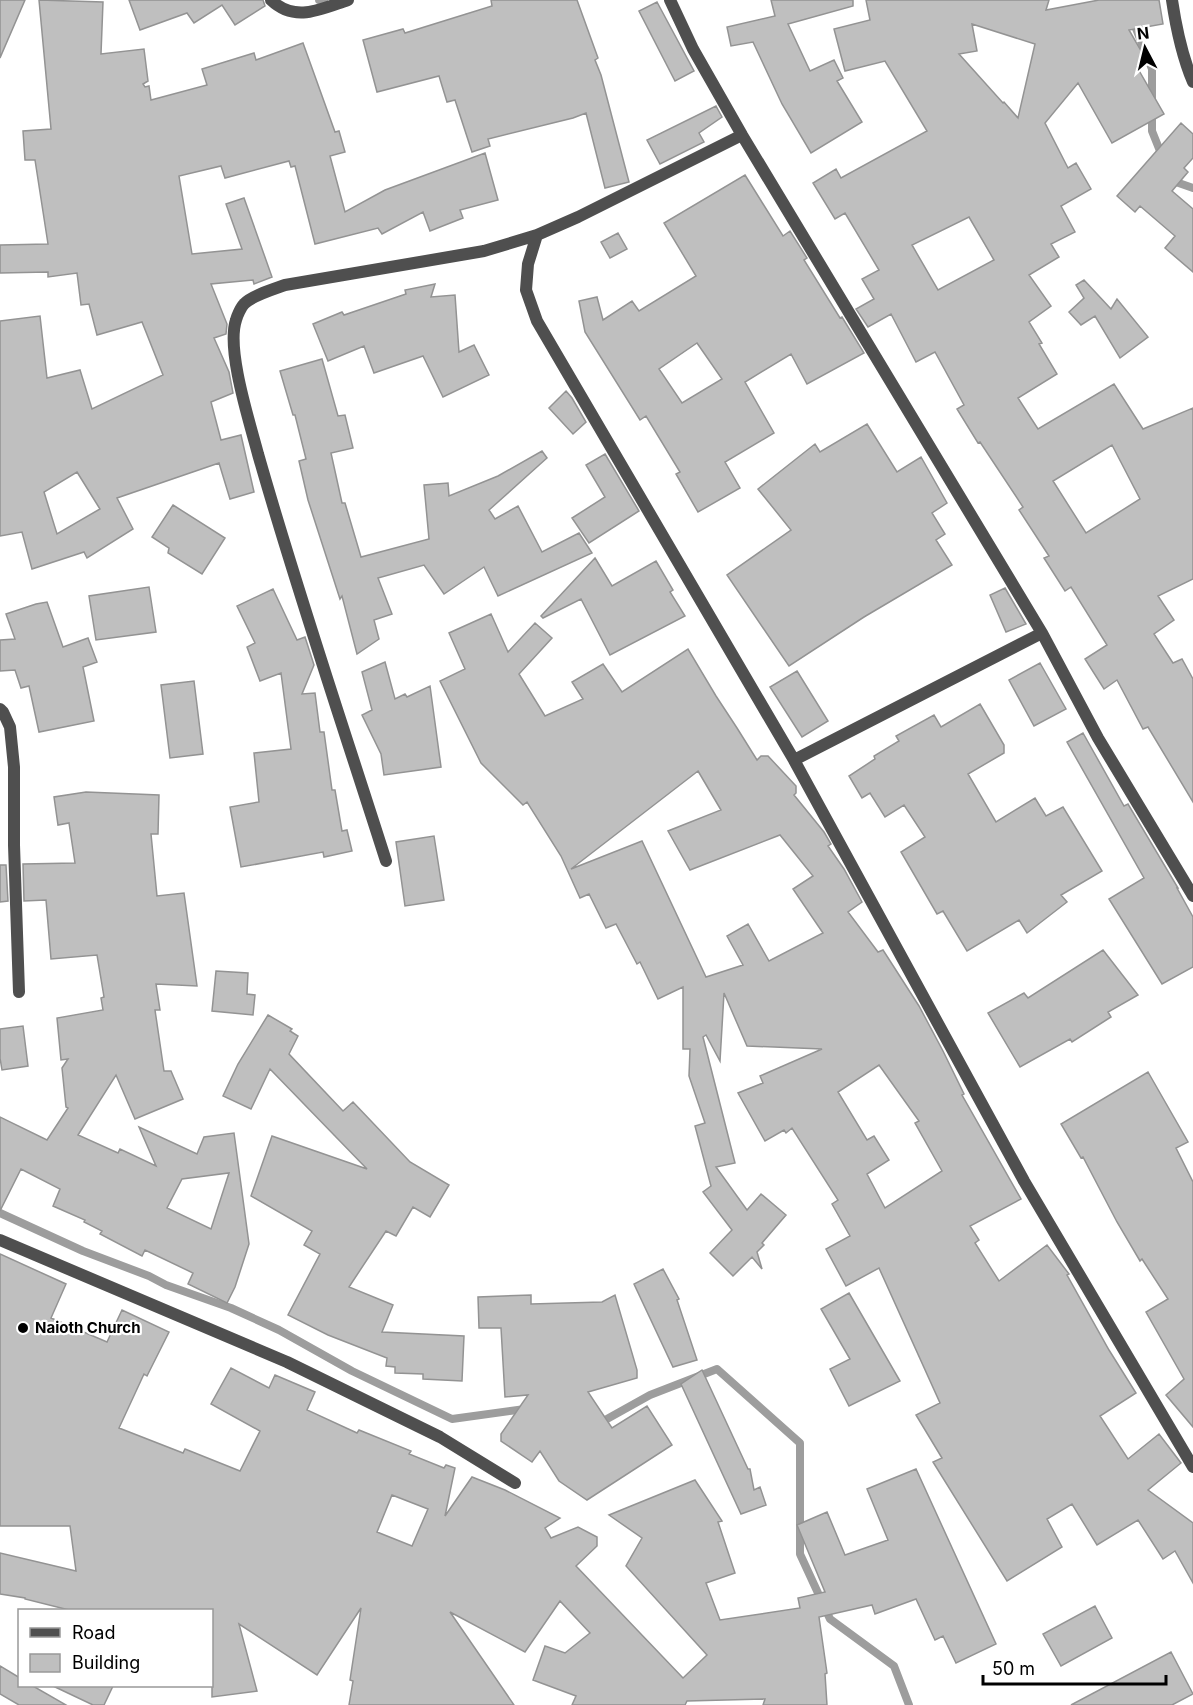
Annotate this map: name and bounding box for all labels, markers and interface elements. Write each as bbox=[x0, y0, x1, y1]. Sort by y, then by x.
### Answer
north arrow bbox=[1115, 18, 1175, 78]
text: N bbox=[1136, 22, 1150, 44]
place label: Naioth Church bbox=[35, 1318, 141, 1337]
marker: Naioth Church bbox=[16, 1321, 30, 1335]
legend bbox=[18, 1609, 213, 1687]
text: Road bbox=[72, 1622, 115, 1643]
scale bar bbox=[983, 1648, 1166, 1686]
text: Building bbox=[72, 1652, 140, 1673]
text: 50 m bbox=[992, 1658, 1035, 1679]

